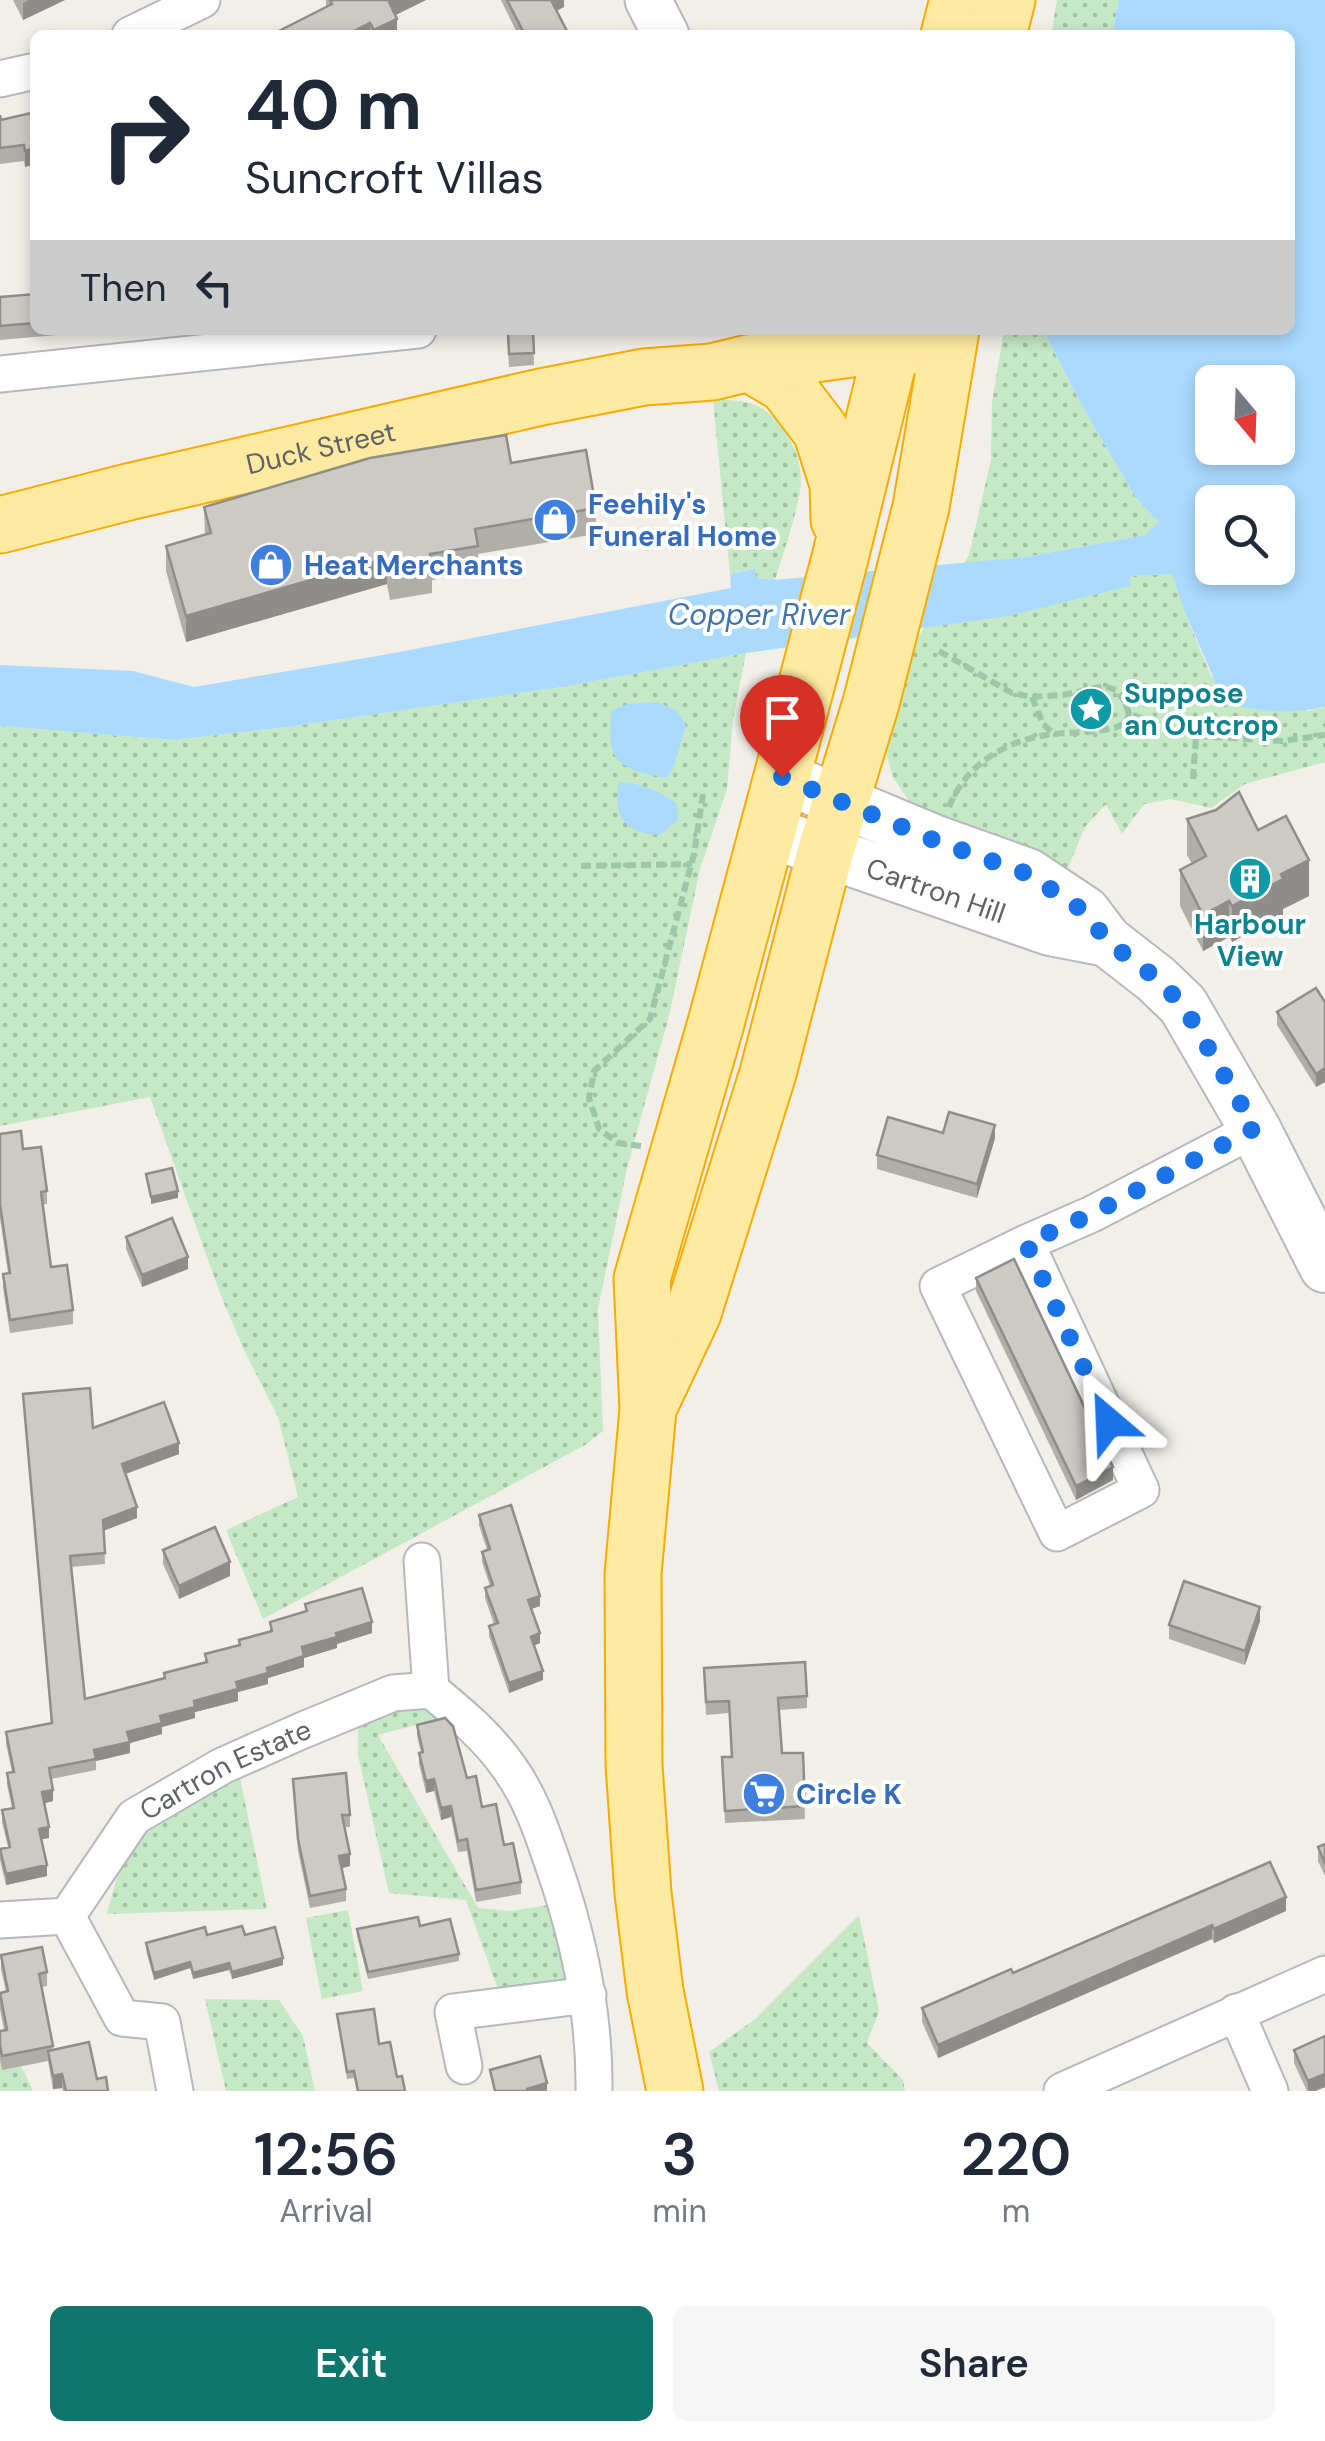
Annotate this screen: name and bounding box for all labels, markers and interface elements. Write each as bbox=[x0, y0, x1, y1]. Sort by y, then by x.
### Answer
text: 40 m bbox=[245, 60, 422, 151]
icon: right bbox=[80, 70, 210, 200]
text: Suncroft Villas bbox=[245, 148, 544, 207]
icon: left bbox=[187, 260, 242, 315]
text: Then bbox=[80, 263, 167, 313]
north arrow bbox=[1195, 365, 1295, 465]
map controls bbox=[1195, 365, 1295, 585]
street label: Duck Street bbox=[243, 413, 399, 483]
button: search bbox=[1195, 485, 1295, 585]
place label: Feehily's Funeral Home bbox=[588, 486, 777, 555]
shop icon: Feehily's Funeral Home bbox=[532, 497, 578, 543]
shop icon: Heat Merchants bbox=[248, 542, 294, 588]
place label: Heat Merchants bbox=[304, 547, 524, 584]
water label: Copper River bbox=[668, 595, 851, 634]
pin bbox=[740, 675, 825, 778]
place label: Suppose an Outcrop bbox=[1124, 675, 1279, 744]
place icon: Suppose an Outcrop bbox=[1068, 686, 1114, 732]
icon: arrive bbox=[755, 690, 810, 745]
street label: Cartron Hill bbox=[861, 849, 1010, 932]
building icon: Harbour View bbox=[1227, 856, 1273, 902]
place label: Harbour View bbox=[1194, 906, 1306, 975]
position arrow bbox=[1057, 1370, 1161, 1474]
street label: Cartron Estate bbox=[133, 1711, 317, 1829]
supermarket icon: Circle K bbox=[741, 1771, 787, 1817]
place label: Circle K bbox=[796, 1776, 902, 1813]
text: 12:56 bbox=[254, 2115, 399, 2194]
text: 3 bbox=[662, 2115, 698, 2194]
text: 220 bbox=[961, 2115, 1071, 2194]
text: Arrival bbox=[280, 2190, 373, 2232]
text: min bbox=[652, 2190, 707, 2232]
text: m bbox=[1002, 2190, 1030, 2232]
button: Exit bbox=[50, 2306, 653, 2421]
button: Share bbox=[673, 2306, 1275, 2421]

